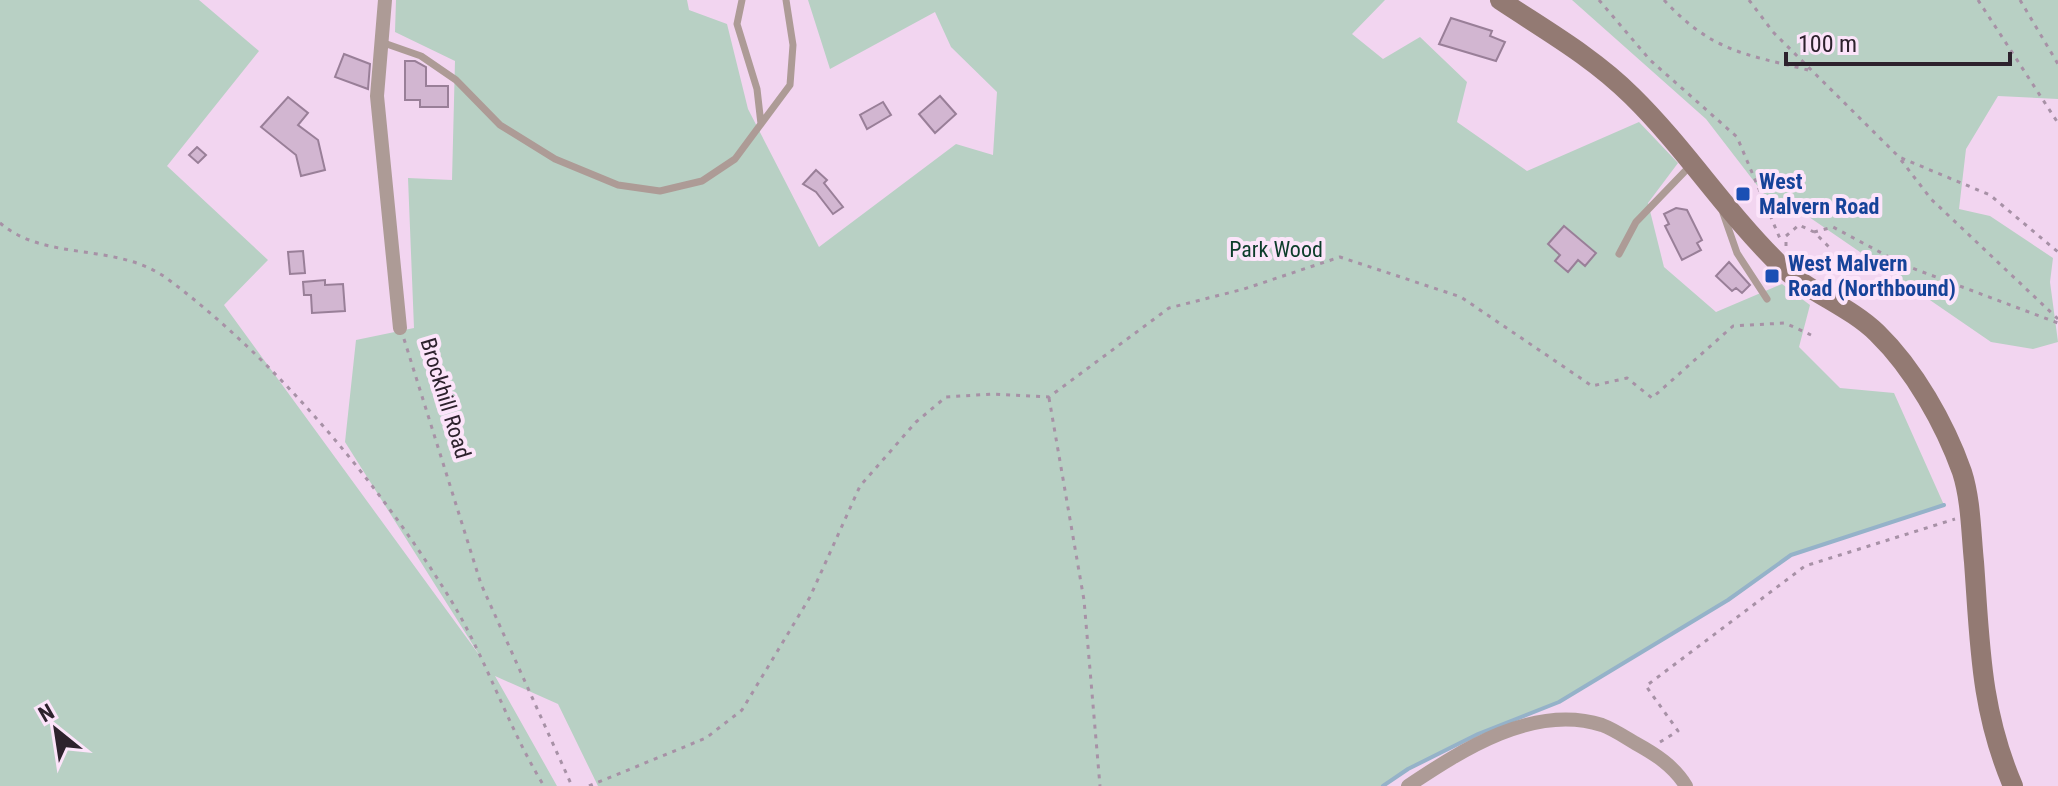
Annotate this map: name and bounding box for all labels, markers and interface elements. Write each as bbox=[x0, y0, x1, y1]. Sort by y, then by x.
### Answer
scale bar bbox=[1786, 16, 2010, 66]
text: 100 m bbox=[1798, 30, 1857, 58]
place label: West Malvern Road bbox=[1759, 169, 1879, 219]
marker: West Malvern Road bbox=[1734, 185, 1752, 203]
park label: Park Wood bbox=[1229, 237, 1323, 262]
place label: West Malvern Road (Northbound) bbox=[1788, 251, 1956, 301]
marker: West Malvern Road (Northbound) bbox=[1763, 267, 1781, 285]
street label: Brockhill Road bbox=[415, 335, 476, 461]
north arrow bbox=[16, 690, 96, 770]
text: N bbox=[34, 699, 58, 727]

